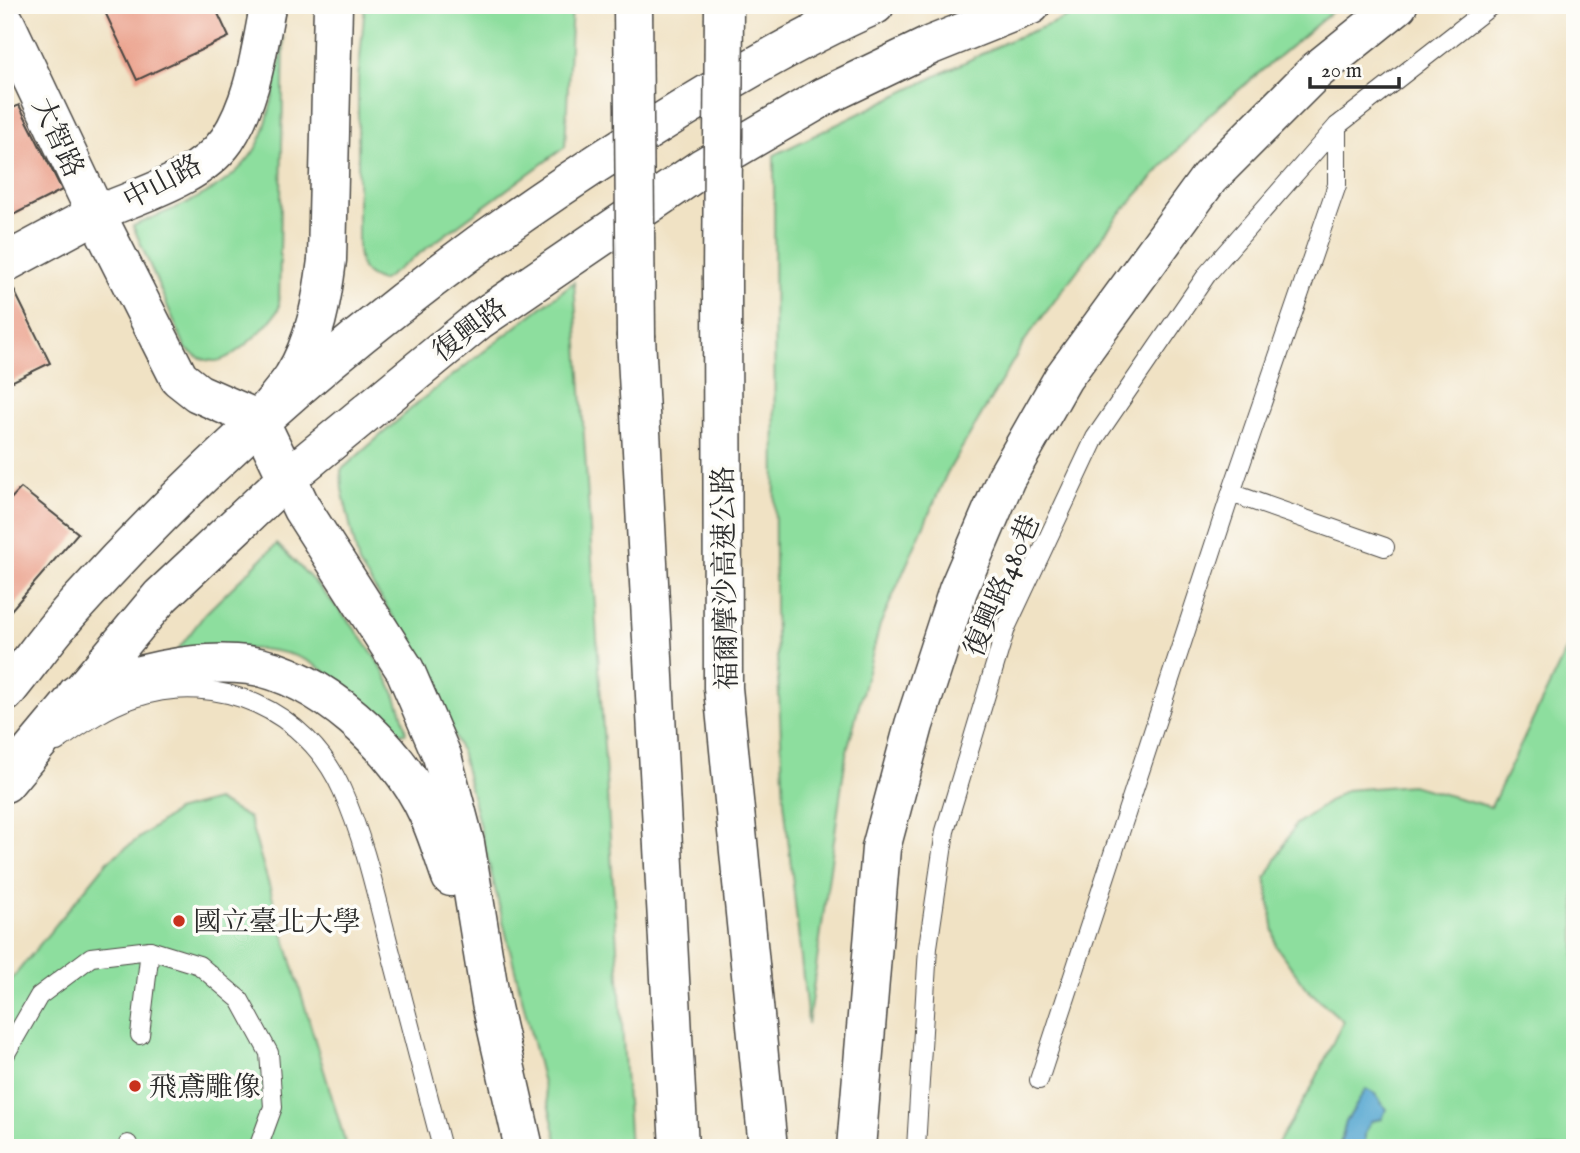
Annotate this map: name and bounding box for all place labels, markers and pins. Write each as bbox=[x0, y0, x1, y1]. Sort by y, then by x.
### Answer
place label: 國立臺北大學 bbox=[193, 906, 361, 941]
marker: 國立臺北大學 bbox=[171, 913, 187, 929]
place label: 飛鳶雕像 bbox=[149, 1071, 261, 1106]
marker: 飛鳶雕像 bbox=[127, 1078, 143, 1094]

